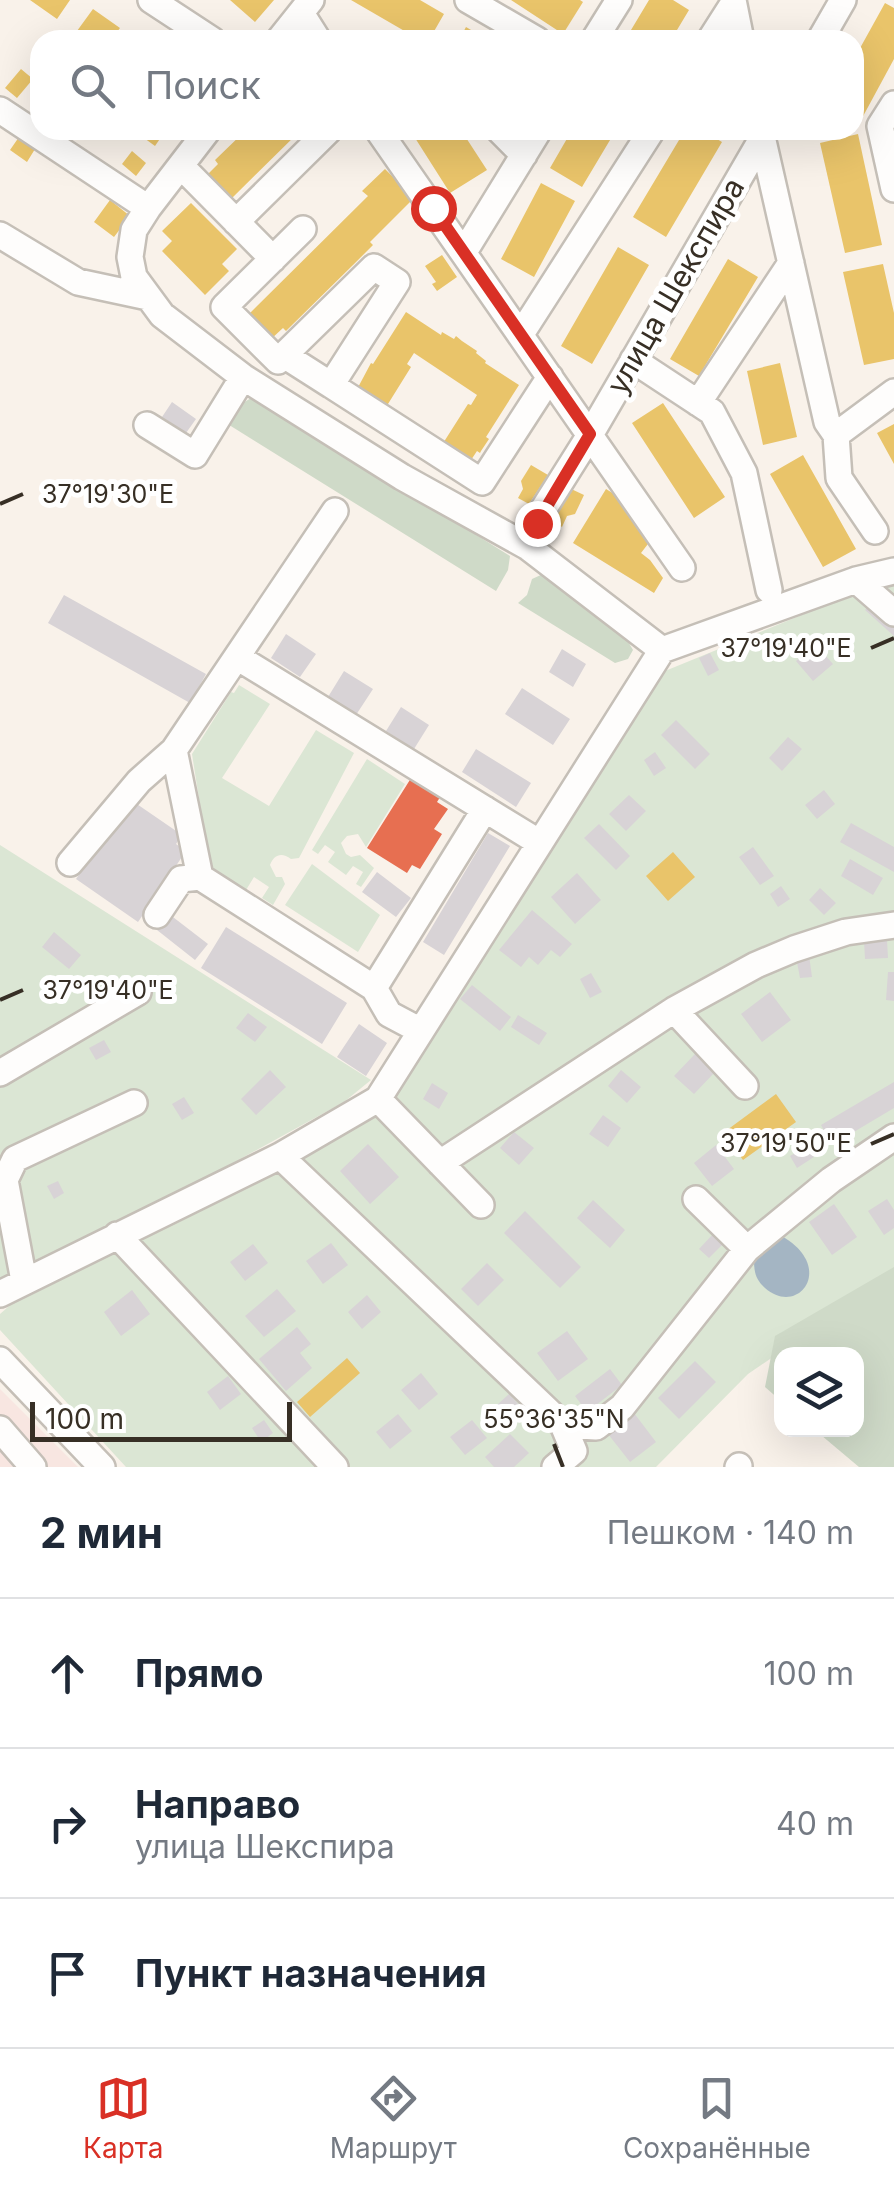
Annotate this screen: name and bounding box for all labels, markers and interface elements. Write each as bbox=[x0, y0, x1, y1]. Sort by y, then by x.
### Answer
search box bbox=[30, 30, 864, 140]
icon: search bbox=[65, 58, 120, 113]
text: Поиск bbox=[145, 62, 261, 108]
street label: улица Шекспира bbox=[599, 171, 752, 400]
route start bbox=[411, 186, 457, 232]
text: 37°19'30"E bbox=[42, 479, 174, 509]
route end bbox=[515, 501, 561, 547]
text: 37°19'40"E bbox=[720, 633, 852, 663]
text: 37°19'40"E bbox=[42, 975, 174, 1005]
text: 37°19'50"E bbox=[720, 1128, 852, 1158]
map controls bbox=[774, 1347, 864, 1437]
button: layers bbox=[774, 1347, 864, 1437]
scale bar bbox=[30, 1397, 292, 1442]
text: 100 m bbox=[45, 1402, 124, 1436]
text: 55°36'35"N bbox=[483, 1404, 625, 1434]
text: 2 мин bbox=[40, 1507, 163, 1558]
text: Пешком · 140 m bbox=[607, 1513, 854, 1552]
icon: ahead bbox=[40, 1646, 95, 1701]
text: Прямо bbox=[135, 1650, 263, 1696]
text: 100 m bbox=[764, 1654, 854, 1693]
text: Направо bbox=[135, 1781, 300, 1827]
icon: right bbox=[40, 1796, 95, 1851]
text: 40 m bbox=[776, 1804, 854, 1843]
text: улица Шекспира bbox=[135, 1827, 395, 1866]
icon: arrive bbox=[40, 1946, 95, 2001]
text: Пункт назначения bbox=[135, 1950, 487, 1996]
tab: Карта bbox=[83, 2071, 164, 2165]
tab: Маршрут bbox=[330, 2071, 457, 2165]
tab: Сохранённые bbox=[623, 2071, 811, 2165]

